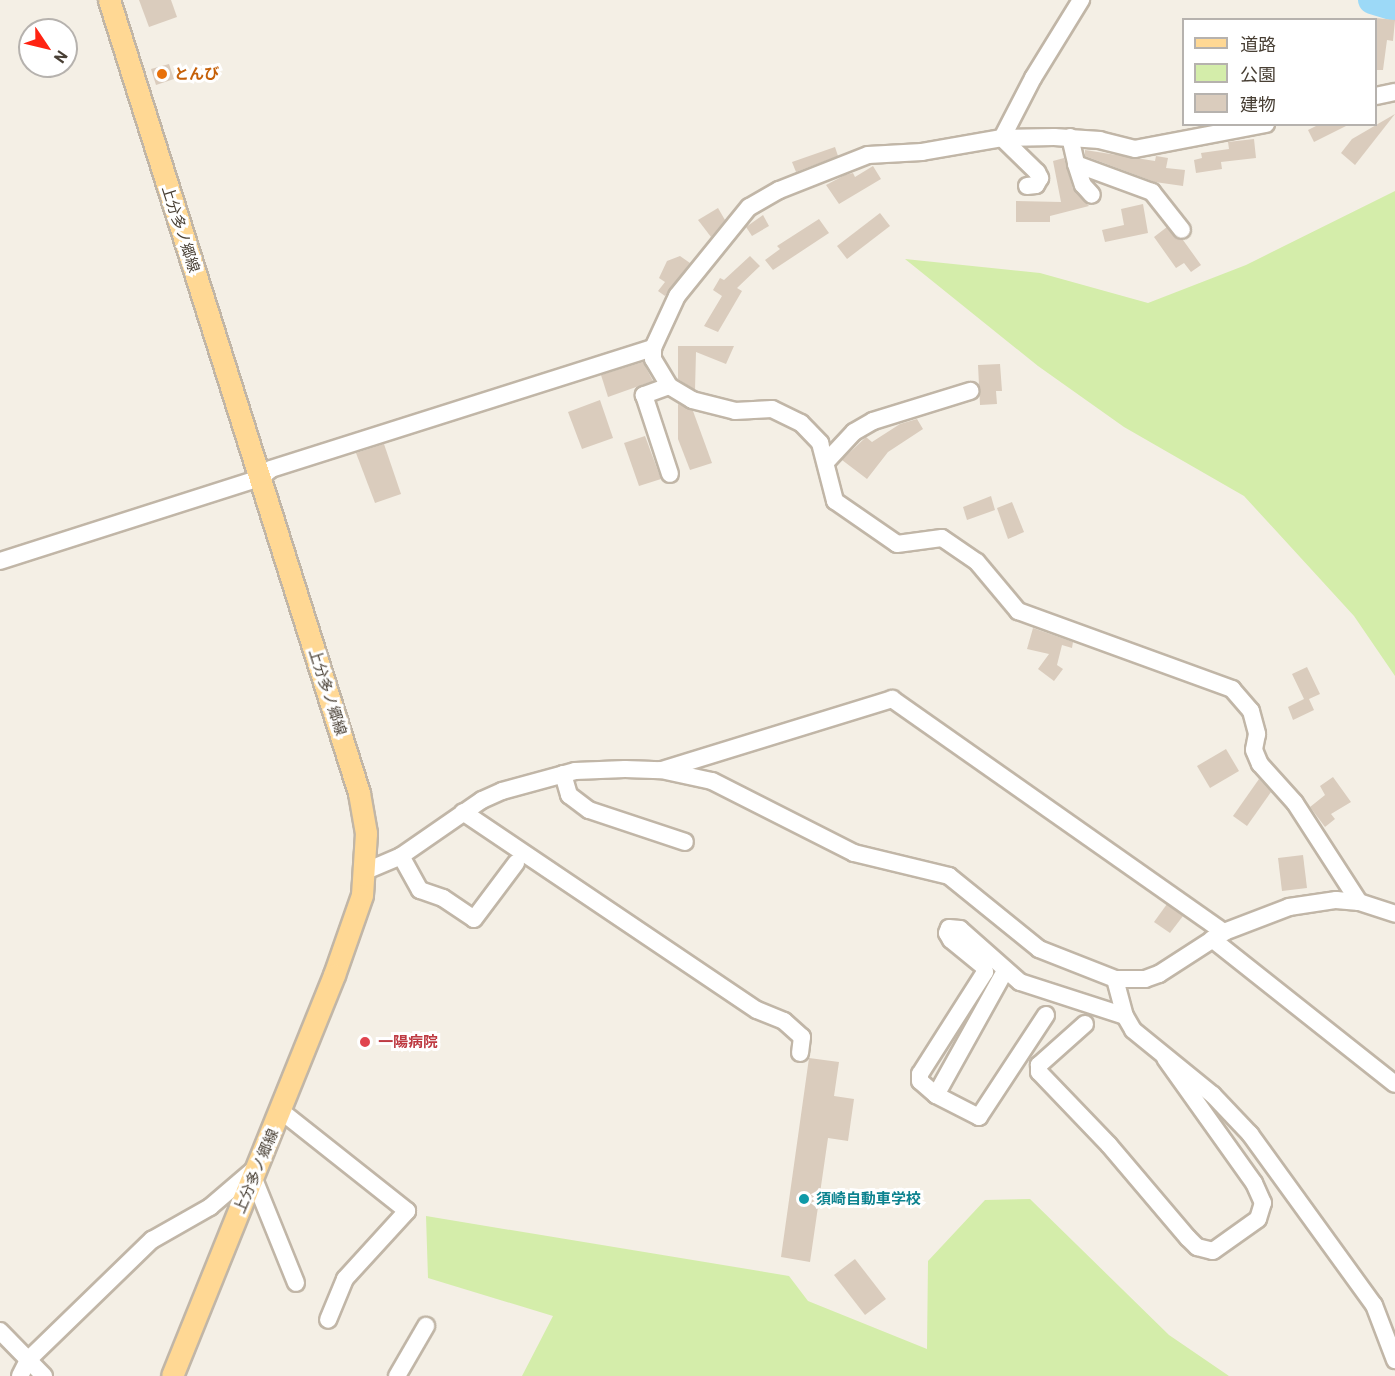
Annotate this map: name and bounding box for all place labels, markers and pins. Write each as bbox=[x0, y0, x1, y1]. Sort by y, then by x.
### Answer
place label: とんび bbox=[174, 65, 219, 83]
marker: とんび bbox=[155, 67, 169, 81]
marker: 一陽病院 bbox=[356, 1033, 374, 1051]
place label: 一陽病院 bbox=[378, 1033, 438, 1051]
place label: 須崎自動車学校 bbox=[816, 1190, 921, 1208]
marker: 須崎自動車学校 bbox=[797, 1192, 811, 1206]

